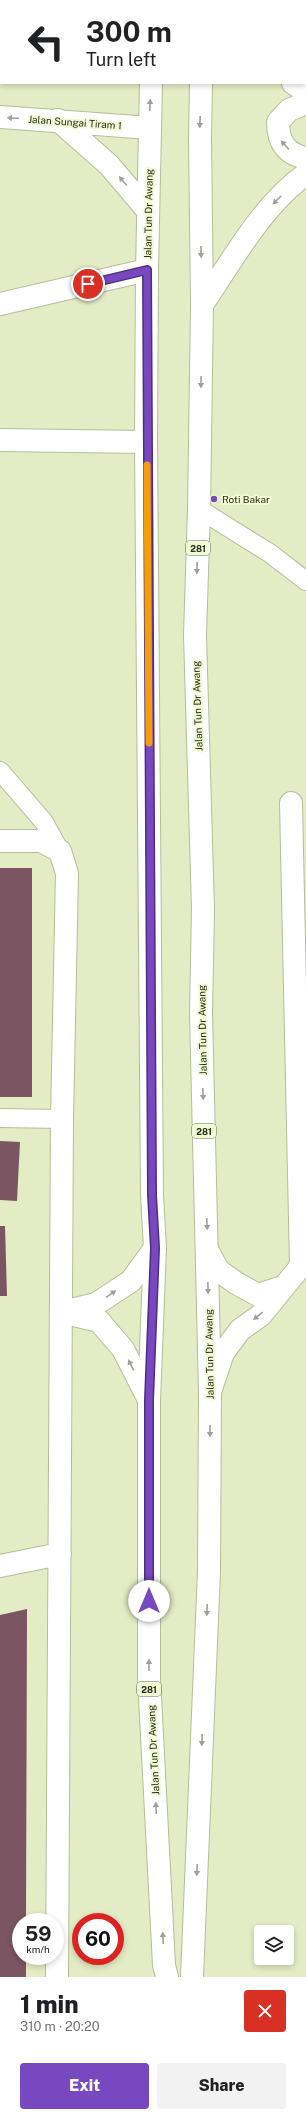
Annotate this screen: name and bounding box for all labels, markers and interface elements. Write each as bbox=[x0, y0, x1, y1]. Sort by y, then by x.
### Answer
text: 300 m bbox=[86, 15, 172, 48]
icon: left bbox=[20, 16, 72, 68]
text: Turn left bbox=[86, 49, 156, 70]
one-way arrow bbox=[147, 99, 154, 111]
street label: Jalan Sungai Tiram 1 bbox=[28, 113, 122, 131]
one-way arrow bbox=[6, 115, 19, 121]
one-way arrow bbox=[197, 116, 204, 128]
one-way arrow bbox=[280, 140, 289, 150]
street label: Jalan Tun Dr Awang bbox=[141, 169, 155, 259]
one-way arrow bbox=[118, 176, 127, 187]
one-way arrow bbox=[272, 195, 282, 205]
one-way arrow bbox=[198, 246, 205, 258]
pin bbox=[71, 267, 105, 301]
icon: arrive bbox=[77, 273, 99, 295]
one-way arrow bbox=[198, 376, 204, 389]
place label: Roti Bakar bbox=[222, 493, 270, 505]
marker: Roti Bakar bbox=[209, 494, 219, 504]
road number: 281 bbox=[186, 541, 210, 555]
one-way arrow bbox=[194, 562, 200, 575]
street label: Jalan Tun Dr Awang bbox=[189, 661, 205, 751]
street label: Jalan Tun Dr Awang bbox=[195, 985, 209, 1075]
one-way arrow bbox=[200, 1088, 206, 1101]
road number: 281 bbox=[192, 1124, 216, 1138]
one-way arrow bbox=[204, 1218, 210, 1231]
one-way arrow bbox=[205, 1282, 211, 1295]
one-way arrow bbox=[105, 1290, 116, 1298]
street label: Jalan Tun Dr Awang bbox=[202, 1309, 216, 1399]
one-way arrow bbox=[252, 1312, 263, 1321]
one-way arrow bbox=[128, 1359, 134, 1371]
one-way arrow bbox=[207, 1425, 213, 1438]
position arrow bbox=[128, 1580, 170, 1622]
one-way arrow bbox=[204, 1604, 210, 1617]
one-way arrow bbox=[146, 1658, 152, 1671]
road number: 281 bbox=[137, 1682, 161, 1696]
street label: Jalan Tun Dr Awang bbox=[145, 1704, 161, 1796]
one-way arrow bbox=[199, 1734, 205, 1747]
one-way arrow bbox=[152, 1802, 159, 1814]
one-way arrow bbox=[194, 1864, 200, 1877]
speed limit sign: 60 bbox=[72, 1913, 124, 1965]
text: 59 bbox=[25, 1922, 51, 1946]
map controls bbox=[254, 1925, 294, 1965]
button: layers bbox=[254, 1925, 294, 1965]
one-way arrow bbox=[159, 1932, 166, 1944]
text: km/h bbox=[26, 1943, 50, 1955]
text: 1 min bbox=[20, 1990, 79, 2018]
button: close bbox=[244, 1990, 286, 2032]
text: 310 m · 20:20 bbox=[20, 2019, 100, 2034]
button: Exit bbox=[20, 2063, 149, 2109]
button: Share bbox=[157, 2063, 286, 2109]

